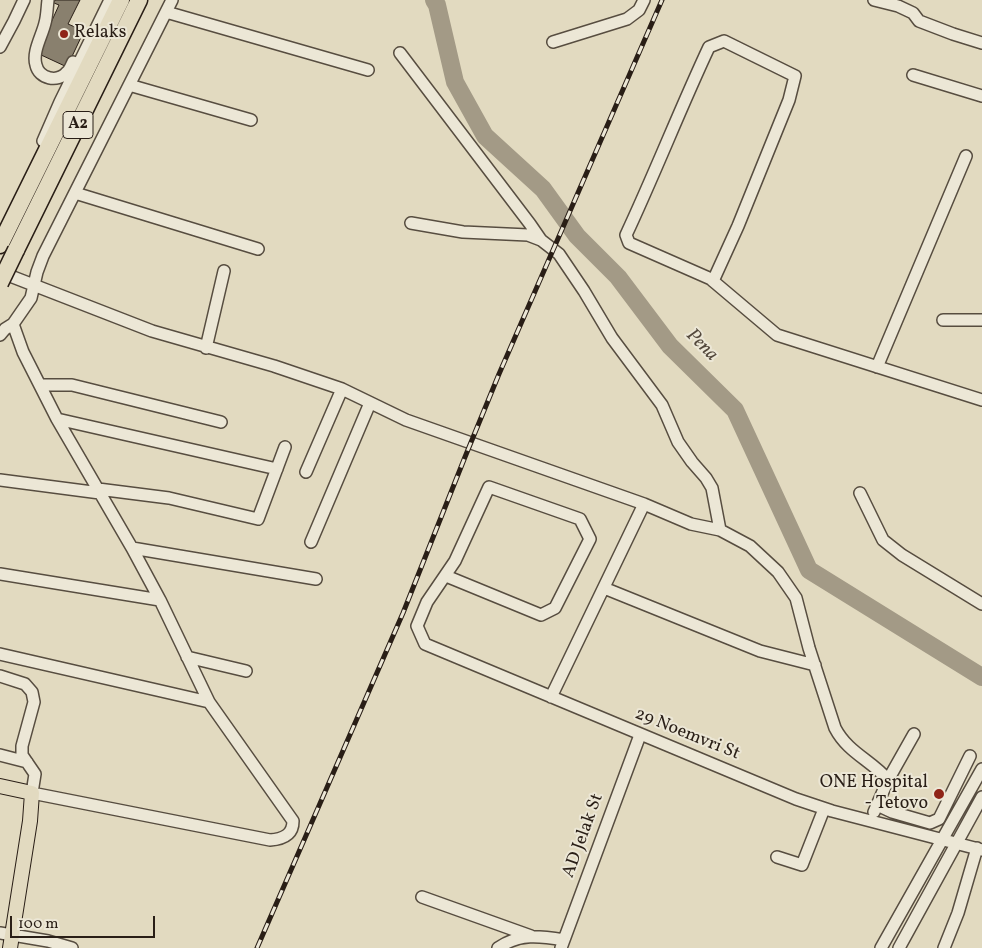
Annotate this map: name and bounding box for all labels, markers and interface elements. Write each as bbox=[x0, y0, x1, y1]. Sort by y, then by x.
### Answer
place label: Relaks bbox=[74, 23, 126, 45]
marker: Relaks bbox=[58, 28, 70, 40]
road number: A2 bbox=[63, 112, 93, 138]
water label: Pena bbox=[680, 325, 722, 367]
street label: 29 Noemvri St bbox=[631, 704, 743, 766]
place label: ONE Hospital - Tetovo bbox=[820, 773, 928, 816]
marker: ONE Hospital - Tetovo bbox=[932, 787, 946, 801]
street label: AD Jelak St bbox=[559, 791, 609, 881]
scale bar bbox=[12, 906, 158, 938]
text: 100 m bbox=[18, 914, 58, 935]

